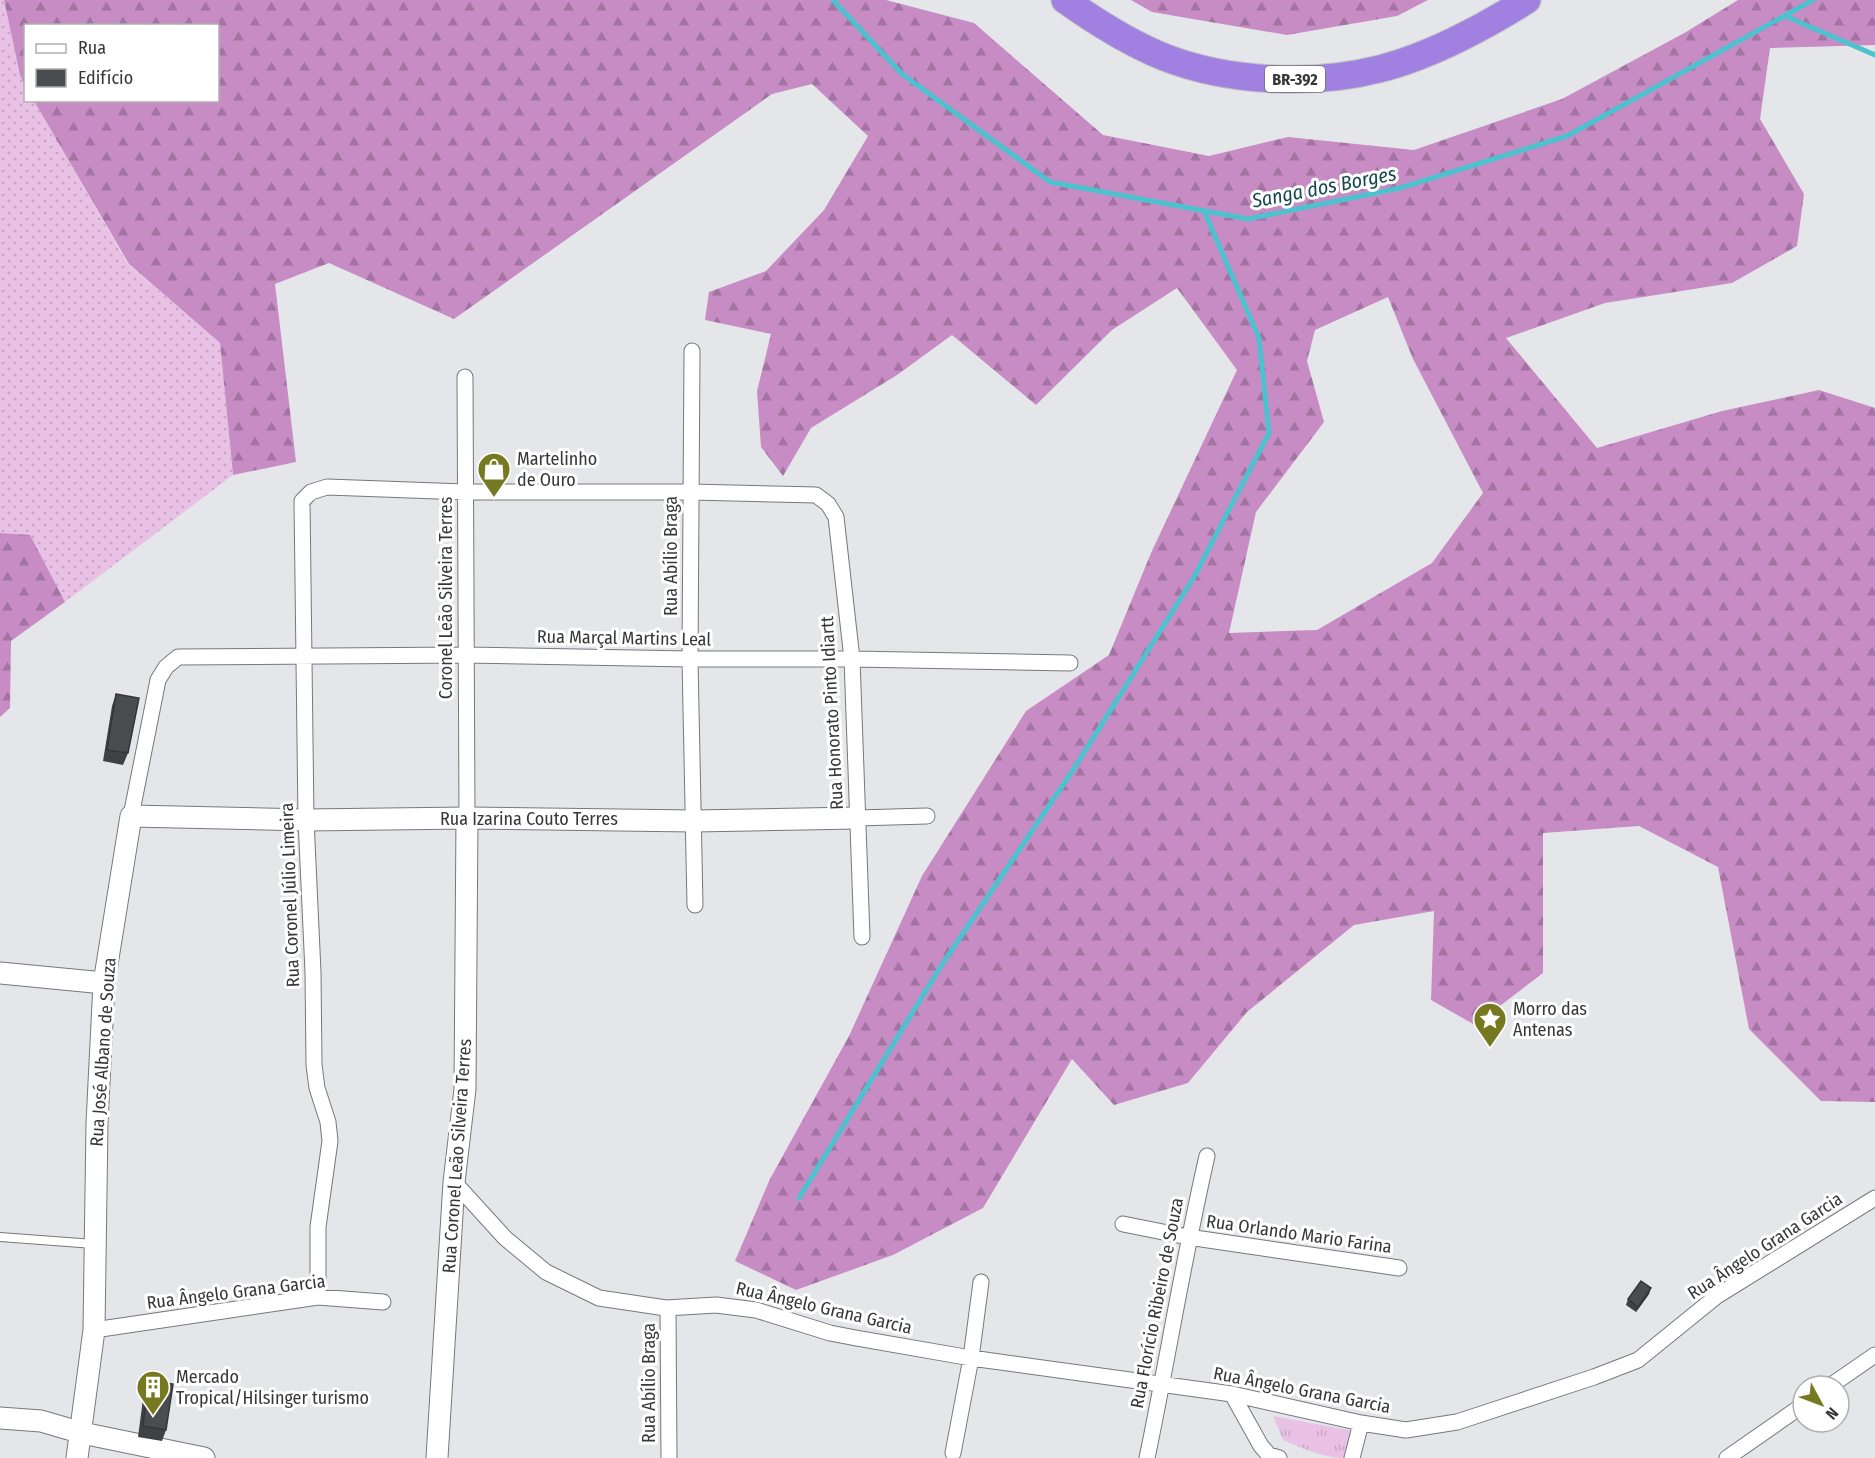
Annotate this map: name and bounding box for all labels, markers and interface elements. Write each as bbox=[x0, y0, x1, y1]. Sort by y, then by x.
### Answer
legend bbox=[24, 24, 219, 102]
text: Rua bbox=[78, 37, 106, 59]
road number: BR-392 bbox=[1265, 66, 1325, 92]
text: Edifício bbox=[78, 67, 133, 89]
water label: Sanga dos Borges bbox=[1249, 161, 1399, 213]
place label: Martelinho de Ouro bbox=[517, 448, 597, 491]
shop icon: Martelinho de Ouro bbox=[476, 451, 512, 498]
street label: Coronel Leão Silveira Terres bbox=[435, 496, 457, 699]
street label: Rua Abílio Braga bbox=[660, 496, 682, 616]
street label: Rua Honorato Pinto Idiartt bbox=[816, 615, 848, 810]
street label: Rua Marçal Martins Leal bbox=[537, 625, 712, 651]
street label: Rua Coronel Júlio Limeira bbox=[276, 802, 304, 988]
street label: Rua Izarina Couto Terres bbox=[440, 808, 618, 830]
street label: Rua José Albano de Souza bbox=[85, 957, 121, 1147]
place label: Morro das Antenas bbox=[1513, 998, 1587, 1041]
place icon: Morro das Antenas bbox=[1472, 1001, 1508, 1048]
street label: Rua Coronel Leão Silveira Terres bbox=[438, 1038, 476, 1274]
street label: Rua Ângelo Grana Garcia bbox=[1684, 1188, 1847, 1304]
street label: Rua Florício Ribeiro de Souza bbox=[1126, 1196, 1188, 1410]
street label: Rua Orlando Mario Farina bbox=[1205, 1210, 1393, 1258]
street label: Rua Ângelo Grana Garcia bbox=[145, 1270, 327, 1314]
street label: Rua Ângelo Grana Garcia bbox=[734, 1277, 914, 1339]
street label: Rua Abílio Braga bbox=[638, 1323, 660, 1443]
street label: Rua Ângelo Grana Garcia bbox=[1212, 1362, 1393, 1418]
place label: Mercado Tropical/Hilsinger turismo bbox=[176, 1366, 369, 1409]
building icon: Mercado Tropical/Hilsinger turismo bbox=[135, 1369, 171, 1416]
north arrow bbox=[1791, 1374, 1851, 1434]
text: N bbox=[1822, 1404, 1842, 1423]

